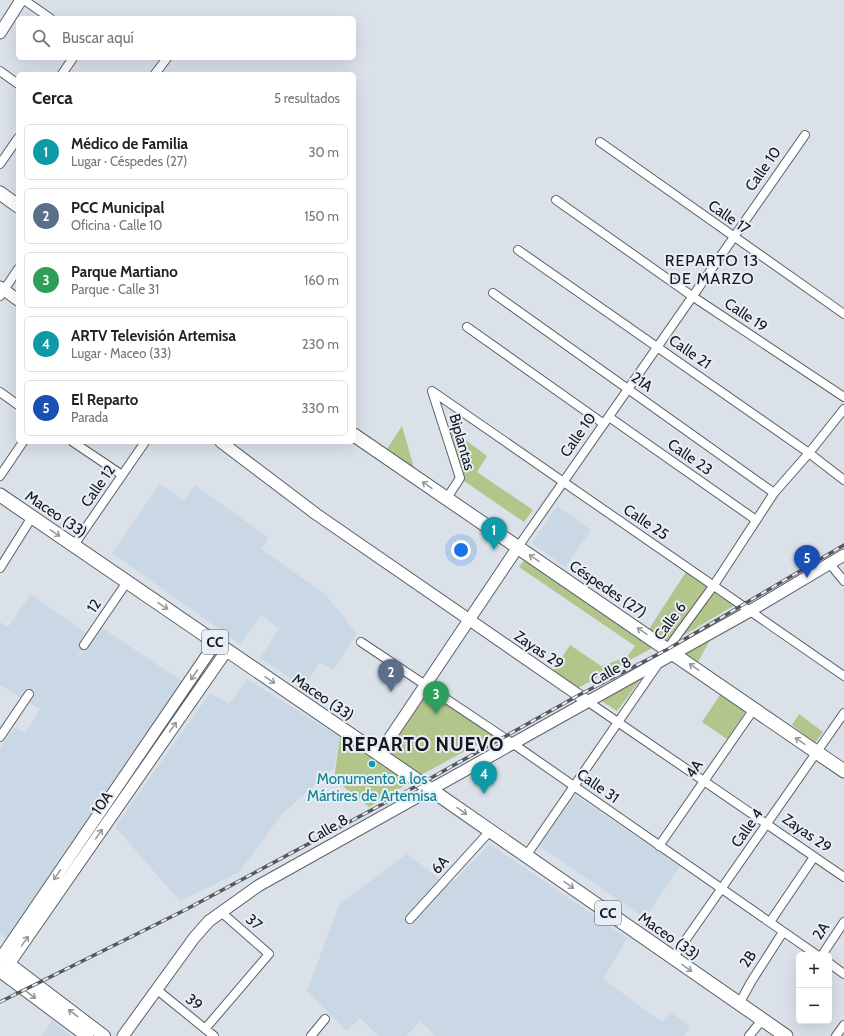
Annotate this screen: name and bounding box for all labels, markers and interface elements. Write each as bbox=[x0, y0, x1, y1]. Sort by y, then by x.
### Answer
search box bbox=[16, 16, 356, 60]
icon: search bbox=[30, 27, 52, 49]
text: Buscar aquí bbox=[62, 29, 134, 47]
text: Cerca bbox=[32, 88, 73, 108]
text: 5 resultados bbox=[274, 90, 340, 106]
text: Médico de Familia bbox=[71, 135, 188, 153]
street label: Calle 10 bbox=[741, 143, 785, 195]
text: 1 bbox=[44, 144, 48, 160]
text: 30 m bbox=[309, 144, 339, 160]
text: Lugar · Céspedes (27) bbox=[71, 153, 187, 169]
street label: Calle 17 bbox=[705, 196, 754, 238]
text: PCC Municipal bbox=[71, 199, 164, 217]
text: 2 bbox=[43, 208, 49, 224]
text: 150 m bbox=[304, 208, 339, 224]
text: Oficina · Calle 10 bbox=[71, 217, 162, 233]
district label: REPARTO 13 DE MARZO bbox=[665, 251, 759, 288]
text: Parque Martiano bbox=[71, 263, 178, 281]
text: 3 bbox=[42, 272, 50, 288]
text: 160 m bbox=[304, 272, 339, 288]
text: Parque · Calle 31 bbox=[71, 281, 159, 297]
street label: Calle 19 bbox=[721, 294, 771, 336]
text: ARTV Televisión Artemisa bbox=[71, 327, 236, 345]
street label: Calle 21 bbox=[665, 331, 715, 373]
text: 4 bbox=[42, 336, 50, 352]
text: 230 m bbox=[302, 336, 339, 352]
text: Lugar · Maceo (33) bbox=[71, 345, 171, 361]
street label: 21A bbox=[628, 368, 657, 396]
text: El Reparto bbox=[71, 391, 138, 409]
text: 5 bbox=[43, 400, 49, 416]
text: 330 m bbox=[302, 400, 339, 416]
text: Parada bbox=[71, 409, 108, 425]
street label: Calle 10 bbox=[556, 409, 600, 461]
street label: Biplantas bbox=[445, 412, 479, 472]
street label: Calle 23 bbox=[664, 435, 716, 479]
street label: Calle 12 bbox=[77, 461, 119, 511]
one-way arrow bbox=[422, 481, 433, 489]
street label: Maceo (33) bbox=[22, 487, 90, 541]
street label: Calle 25 bbox=[620, 500, 672, 544]
pin: 1 bbox=[481, 517, 507, 550]
one-way arrow bbox=[49, 529, 60, 537]
your location bbox=[451, 540, 471, 560]
pin: 5 bbox=[794, 545, 820, 578]
one-way arrow bbox=[529, 554, 540, 562]
street label: Céspedes (27) bbox=[566, 557, 650, 621]
street label: 12 bbox=[83, 596, 105, 616]
street label: Calle 6 bbox=[650, 598, 690, 644]
one-way arrow bbox=[157, 602, 168, 610]
street label: Zayas 29 bbox=[511, 627, 567, 673]
one-way arrow bbox=[637, 627, 648, 635]
road number: CC bbox=[202, 630, 228, 654]
street label: Calle 8 bbox=[588, 653, 634, 689]
pin: 2 bbox=[378, 659, 404, 692]
one-way arrow bbox=[688, 663, 699, 671]
one-way arrow bbox=[190, 669, 198, 680]
street label: Maceo (33) bbox=[289, 670, 357, 724]
one-way arrow bbox=[264, 676, 275, 684]
pin: 3 bbox=[423, 681, 449, 714]
one-way arrow bbox=[169, 722, 177, 733]
district label: REPARTO NUEVO bbox=[342, 733, 504, 756]
one-way arrow bbox=[795, 737, 806, 745]
street label: 4A bbox=[681, 756, 707, 782]
marker: Monumento a los Mártires de Artemisa bbox=[367, 759, 377, 769]
pin: 4 bbox=[471, 761, 497, 794]
street label: Calle 31 bbox=[573, 765, 623, 807]
place label: Monumento a los Mártires de Artemisa bbox=[307, 770, 438, 805]
street label: 10A bbox=[88, 787, 117, 818]
street label: Calle 4 bbox=[727, 805, 767, 851]
one-way arrow bbox=[456, 807, 467, 815]
street label: Calle 8 bbox=[305, 810, 351, 848]
street label: Zayas 29 bbox=[779, 810, 835, 856]
one-way arrow bbox=[95, 829, 103, 840]
street label: 6A bbox=[427, 852, 453, 878]
one-way arrow bbox=[53, 869, 61, 880]
one-way arrow bbox=[563, 881, 574, 889]
road number: CC bbox=[595, 901, 621, 925]
street label: Maceo (33) bbox=[635, 908, 703, 964]
street label: 37 bbox=[242, 910, 266, 934]
street label: 2A bbox=[809, 918, 834, 943]
one-way arrow bbox=[21, 936, 29, 947]
street label: 2B bbox=[736, 947, 760, 971]
map controls bbox=[796, 952, 832, 1024]
button: + bbox=[796, 952, 832, 988]
one-way arrow bbox=[681, 964, 692, 972]
button: − bbox=[796, 988, 832, 1024]
one-way arrow bbox=[25, 990, 36, 999]
street label: 39 bbox=[182, 990, 206, 1014]
one-way arrow bbox=[68, 1008, 79, 1017]

